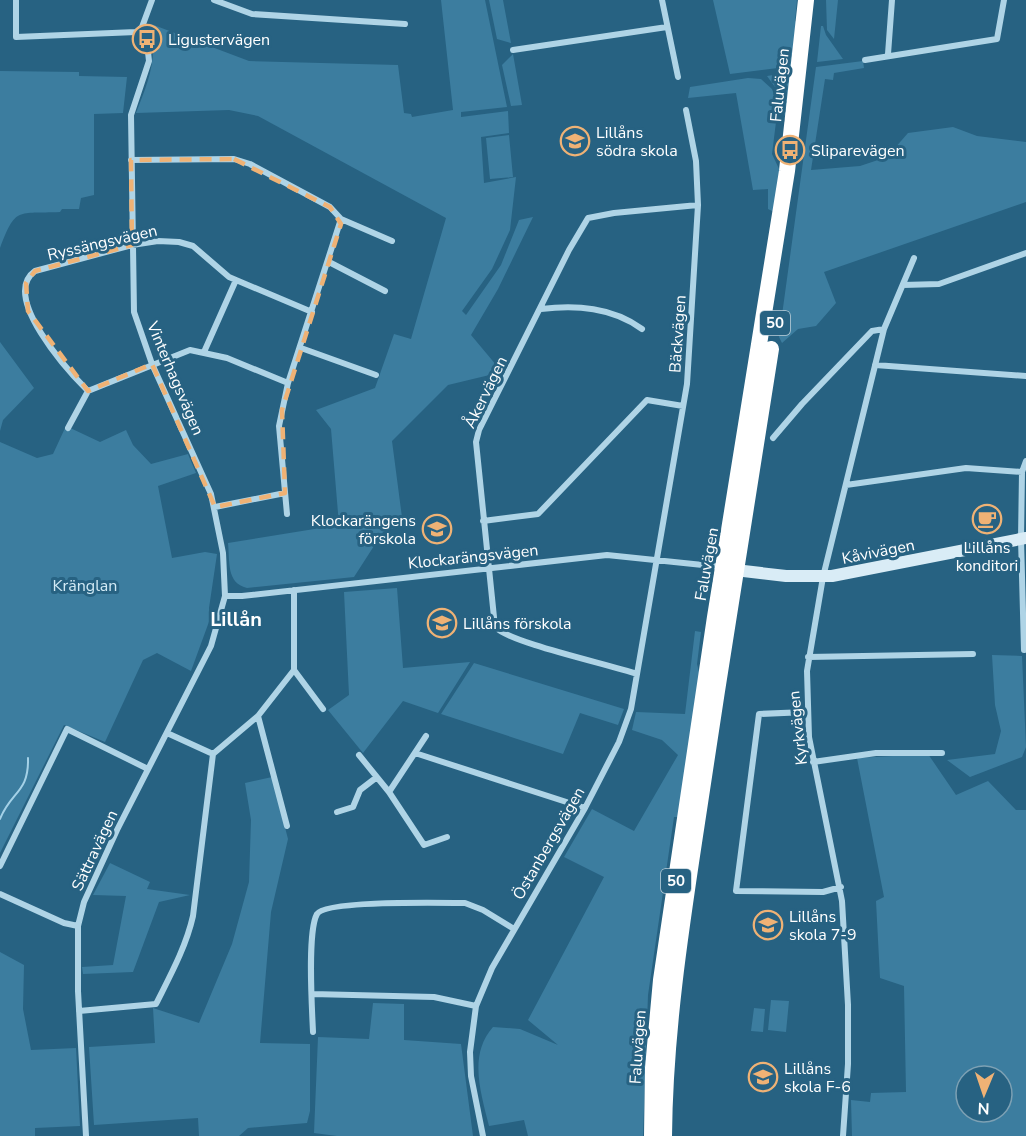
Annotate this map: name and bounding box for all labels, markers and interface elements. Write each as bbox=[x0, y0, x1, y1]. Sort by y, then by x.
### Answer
bus stop icon: Ligustervägen bbox=[131, 23, 163, 55]
place label: Ligustervägen bbox=[168, 29, 270, 51]
street label: Faluvägen bbox=[765, 47, 795, 123]
place label: Lillåns södra skola bbox=[596, 122, 678, 162]
school or university icon: Lillåns södra skola bbox=[559, 125, 591, 157]
bus stop icon: Sliparevägen bbox=[774, 134, 806, 166]
place label: Sliparevägen bbox=[811, 140, 905, 162]
street label: Ryssängsvägen bbox=[45, 220, 159, 266]
street label: Bäckvägen bbox=[664, 294, 692, 374]
road number: 50 bbox=[760, 311, 790, 335]
street label: Vinterhagsvägen bbox=[141, 317, 209, 439]
street label: Åkervägen bbox=[459, 353, 513, 432]
cafe icon: Lillåns konditori bbox=[971, 503, 1003, 535]
place label: Klockarängens förskola bbox=[311, 510, 416, 550]
school or university icon: Klockarängens förskola bbox=[421, 513, 453, 545]
street label: Faluvägen bbox=[690, 526, 724, 603]
street label: Kåvivägen bbox=[840, 534, 917, 570]
place label: Lillåns konditori bbox=[956, 537, 1018, 577]
street label: Klockarängsvägen bbox=[407, 539, 539, 575]
park label: Kränglan bbox=[53, 575, 117, 597]
district label: Lillån bbox=[210, 606, 262, 633]
school or university icon: Lillåns förskola bbox=[426, 607, 458, 639]
place label: Lillåns förskola bbox=[463, 613, 572, 635]
street label: Kyrkvägen bbox=[783, 690, 813, 766]
street label: Östanbergsvägen bbox=[508, 783, 590, 904]
street label: Sättravägen bbox=[67, 806, 123, 894]
road number: 50 bbox=[661, 869, 691, 893]
place label: Lillåns skola 7-9 bbox=[789, 906, 857, 946]
school or university icon: Lillåns skola 7-9 bbox=[752, 909, 784, 941]
street label: Faluvägen bbox=[624, 1009, 652, 1085]
place label: Lillåns skola F-6 bbox=[784, 1058, 851, 1098]
school or university icon: Lillåns skola F-6 bbox=[747, 1061, 779, 1093]
north arrow bbox=[954, 1064, 1014, 1124]
text: N bbox=[977, 1097, 990, 1119]

